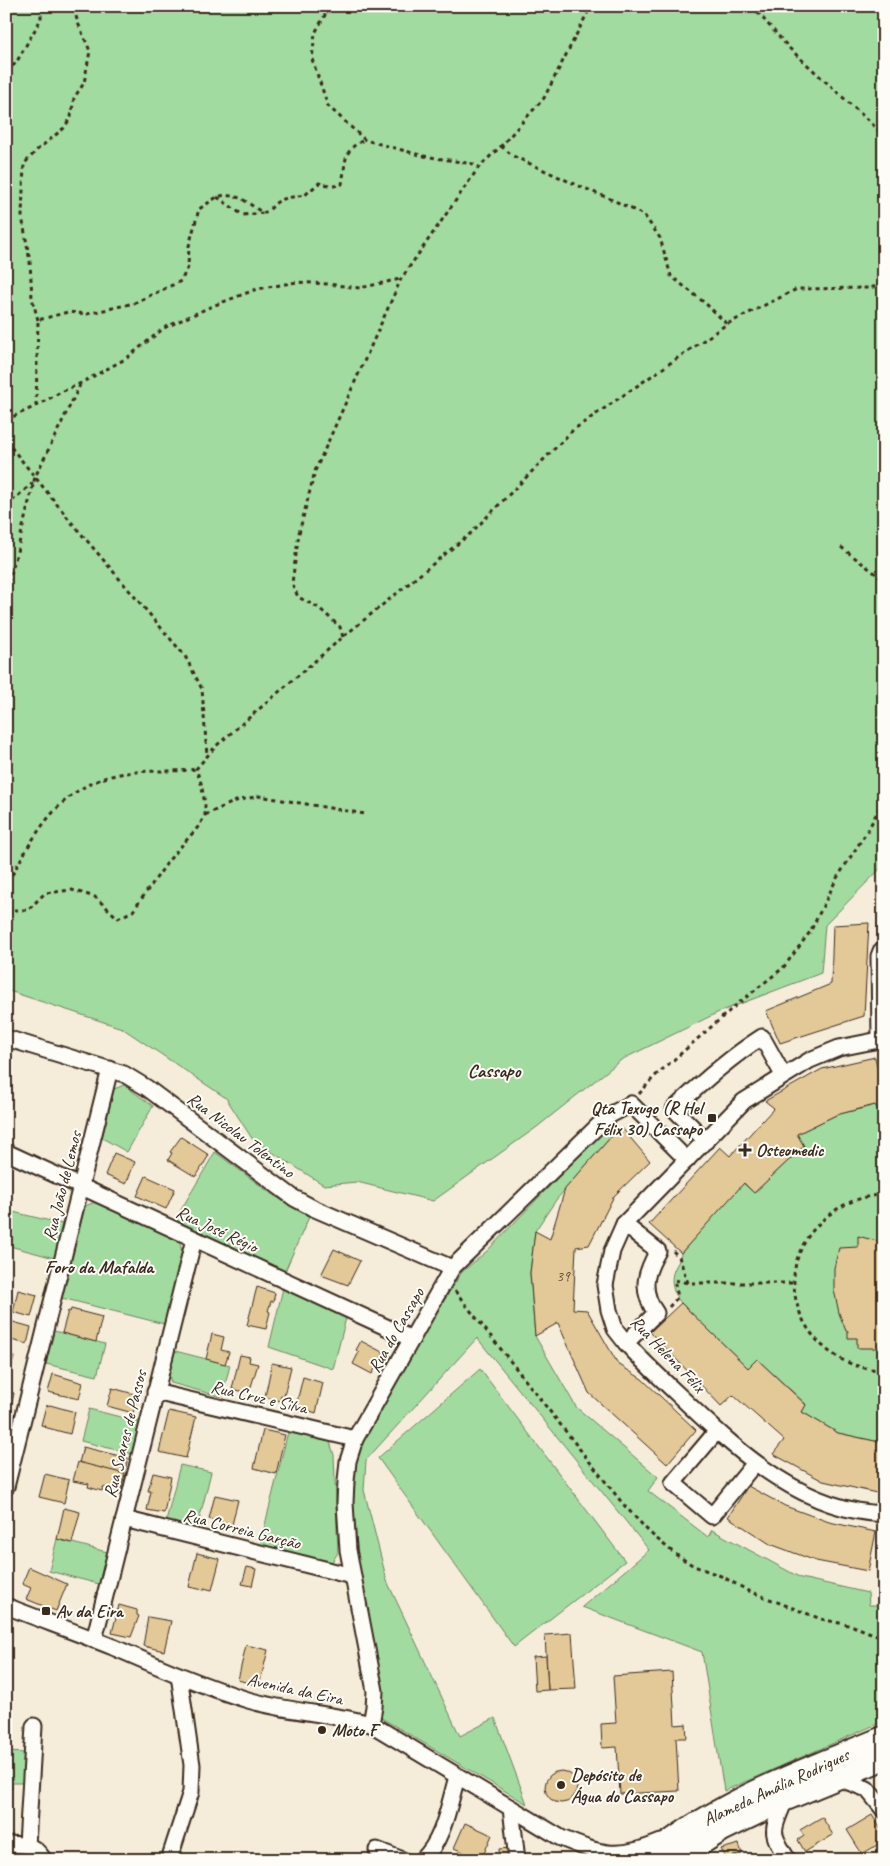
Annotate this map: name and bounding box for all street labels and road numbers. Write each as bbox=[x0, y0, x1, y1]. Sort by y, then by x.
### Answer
street label: Rua Nicolau Tolentino bbox=[183, 1087, 300, 1183]
street label: Rua João de Lemos bbox=[38, 1127, 87, 1243]
street label: Rua José Régio bbox=[173, 1201, 263, 1258]
street label: Rua do Cassapo bbox=[363, 1282, 430, 1376]
street label: Rua Helena Félix bbox=[626, 1311, 711, 1398]
street label: Rua Soares de Passos bbox=[99, 1366, 152, 1500]
street label: Rua Cruz e Silva bbox=[209, 1375, 311, 1419]
street label: Rua Correia Garção bbox=[181, 1504, 304, 1555]
street label: Avenida da Eira bbox=[245, 1668, 346, 1710]
street label: Alameda Amália Rodrigues bbox=[700, 1743, 854, 1830]

